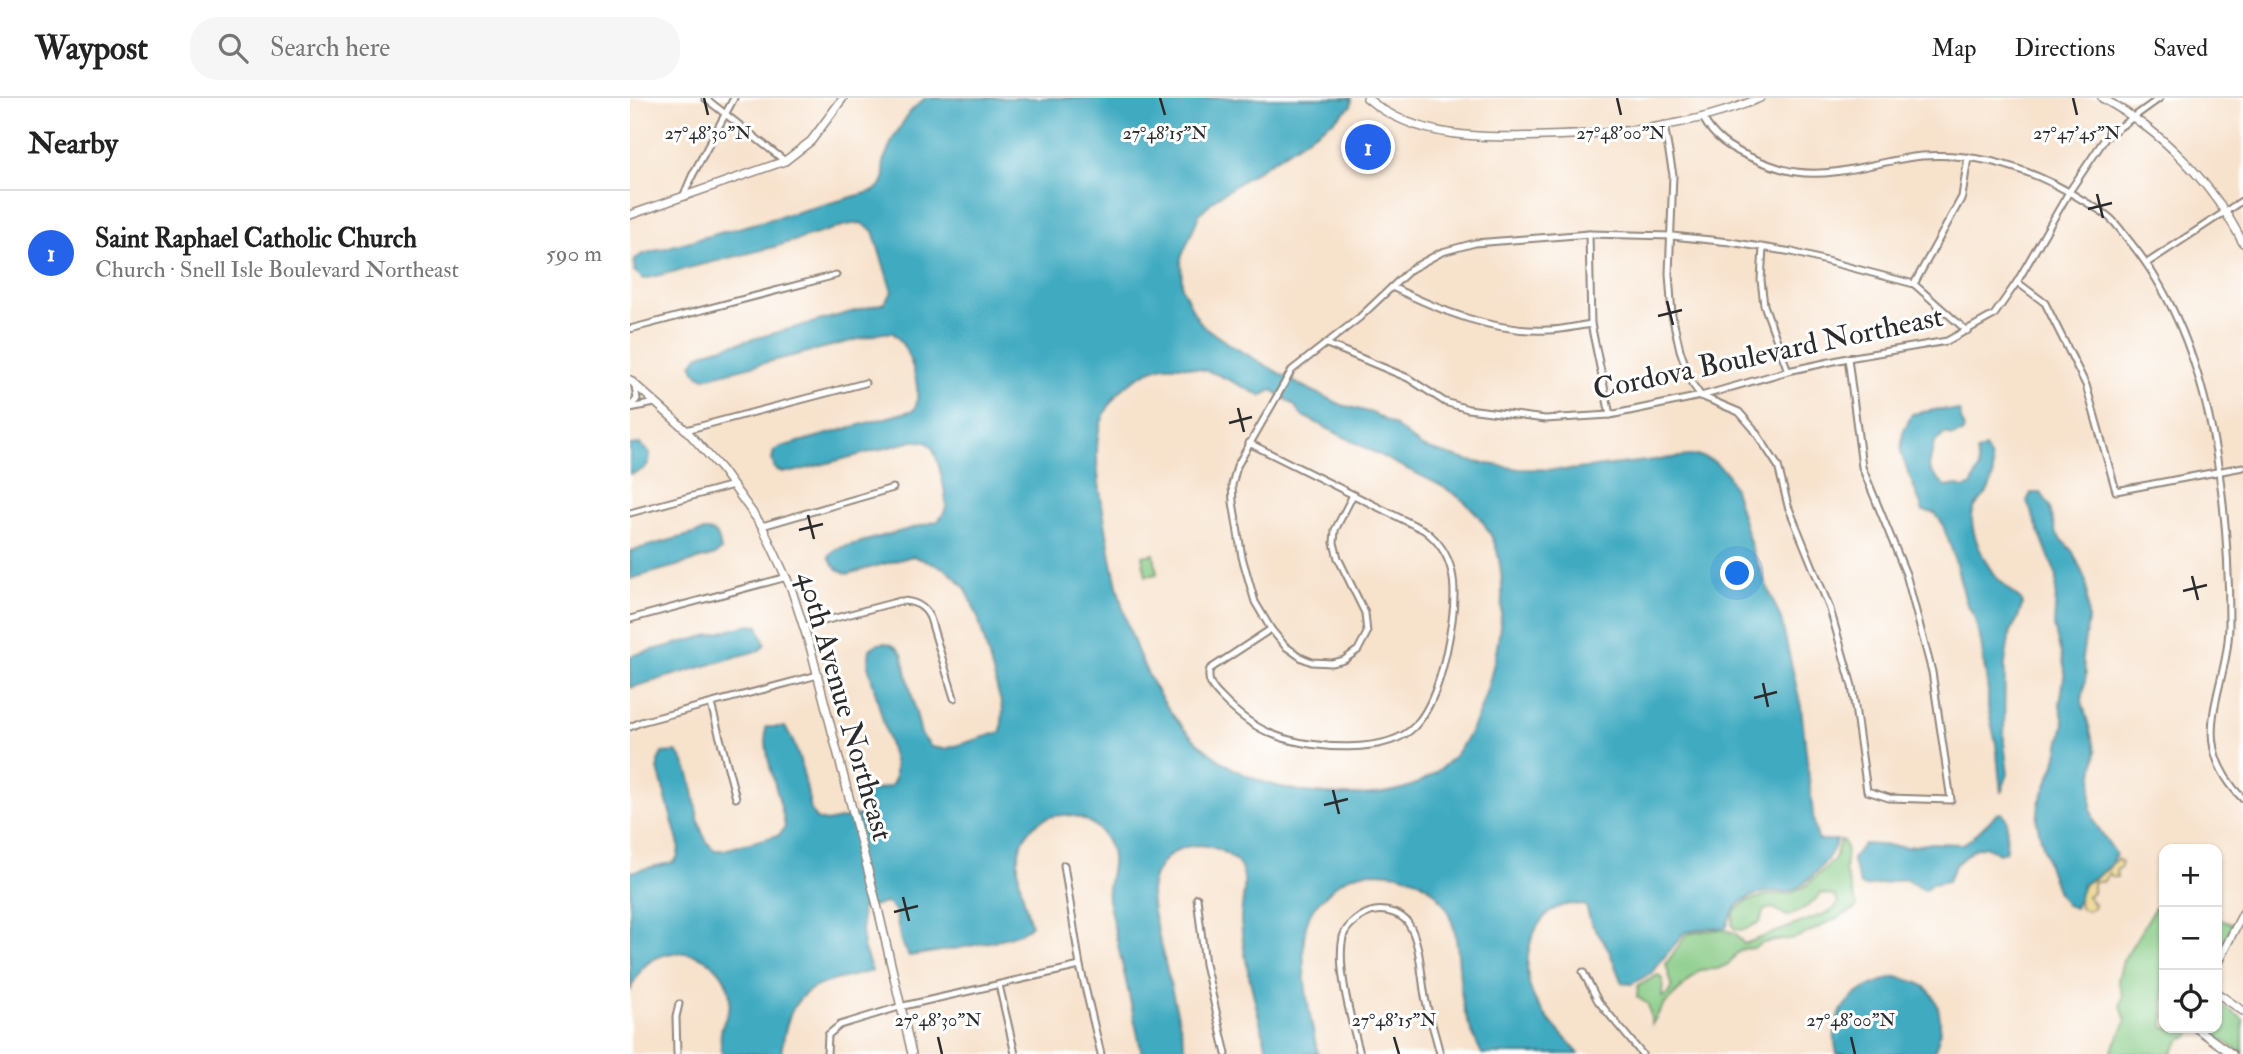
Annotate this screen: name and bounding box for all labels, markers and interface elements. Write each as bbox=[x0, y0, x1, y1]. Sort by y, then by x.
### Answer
search box bbox=[190, 17, 680, 80]
text: Waypost bbox=[35, 28, 148, 69]
icon: search bbox=[214, 29, 252, 67]
text: Search here bbox=[270, 32, 390, 64]
text: Map bbox=[1931, 33, 1976, 64]
text: Directions bbox=[2014, 33, 2115, 64]
text: Saved bbox=[2153, 33, 2208, 64]
pin: 1 bbox=[1345, 121, 1391, 173]
text: 27°48'30"N bbox=[665, 122, 751, 145]
text: 27°48'15"N bbox=[1123, 122, 1207, 145]
text: 27°48'00"N bbox=[1577, 122, 1665, 145]
text: 27°47'45"N bbox=[2033, 122, 2121, 145]
text: Nearby bbox=[28, 125, 118, 162]
text: Saint Raphael Catholic Church bbox=[95, 223, 417, 255]
text: 1 bbox=[47, 239, 55, 268]
text: 590 m bbox=[546, 239, 602, 268]
text: Church · Snell Isle Boulevard Northeast bbox=[95, 255, 459, 284]
street label: Cordova Boulevard Northeast bbox=[1590, 298, 1947, 408]
your location bbox=[1720, 556, 1754, 590]
street label: 40th Avenue Northeast bbox=[789, 567, 901, 845]
map controls bbox=[2159, 844, 2222, 1033]
button: + bbox=[2159, 844, 2222, 907]
button: − bbox=[2159, 907, 2222, 970]
button: locate bbox=[2159, 970, 2222, 1033]
text: 27°48'30"N bbox=[895, 1009, 981, 1032]
text: 27°48'15"N bbox=[1352, 1009, 1436, 1032]
text: 27°48'00"N bbox=[1807, 1009, 1895, 1032]

